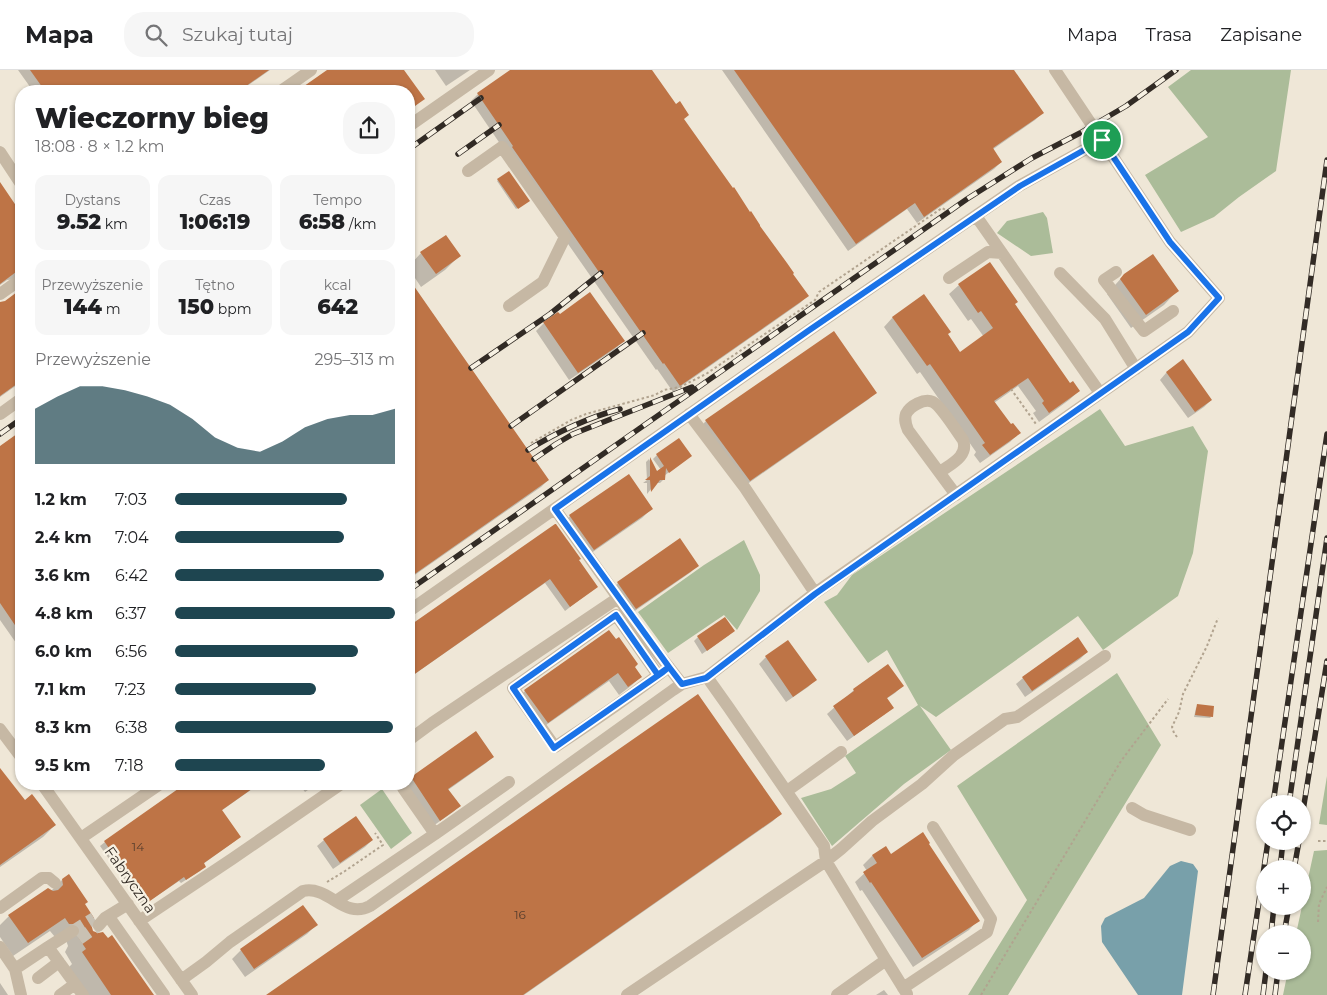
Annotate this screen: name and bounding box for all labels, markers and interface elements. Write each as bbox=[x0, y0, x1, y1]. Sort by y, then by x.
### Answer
search box bbox=[124, 12, 474, 57]
text: Mapa bbox=[25, 20, 94, 49]
icon: search bbox=[142, 21, 170, 49]
text: Szukaj tutaj bbox=[182, 23, 293, 46]
text: Mapa bbox=[1067, 24, 1118, 46]
text: Trasa bbox=[1146, 24, 1192, 46]
text: Zapisane bbox=[1220, 24, 1302, 46]
text: Wieczorny bieg bbox=[35, 101, 269, 135]
button: share bbox=[343, 102, 395, 154]
pin bbox=[1081, 119, 1123, 161]
icon: arrive bbox=[1088, 126, 1116, 154]
text: 18:08 · 8 × 1.2 km bbox=[35, 137, 164, 156]
text: Dystans bbox=[64, 191, 120, 209]
text: Czas bbox=[199, 191, 231, 209]
text: Tempo bbox=[313, 191, 362, 209]
text: 9.52 bbox=[57, 209, 101, 234]
text: 1:06:19 bbox=[180, 209, 250, 234]
text: 6:58 bbox=[299, 209, 345, 234]
text: km bbox=[101, 215, 128, 233]
text: /km bbox=[345, 215, 377, 233]
text: Przewyższenie bbox=[42, 276, 143, 294]
text: Tętno bbox=[195, 276, 235, 294]
text: kcal bbox=[324, 276, 352, 294]
text: 144 bbox=[64, 294, 102, 319]
text: 150 bbox=[178, 294, 214, 319]
text: 642 bbox=[317, 294, 358, 319]
text: m bbox=[102, 300, 121, 318]
text: bpm bbox=[214, 300, 252, 318]
text: Przewyższenie bbox=[35, 350, 151, 369]
text: 295–313 m bbox=[314, 350, 395, 369]
text: 1.2 km bbox=[35, 490, 87, 509]
text: 7:03 bbox=[115, 490, 147, 509]
text: 2.4 km bbox=[35, 528, 92, 547]
text: 7:04 bbox=[115, 528, 149, 547]
text: 3.6 km bbox=[35, 566, 90, 585]
text: 6:42 bbox=[115, 566, 148, 585]
text: 4.8 km bbox=[35, 604, 93, 623]
text: 6:37 bbox=[115, 604, 146, 623]
text: 6.0 km bbox=[35, 642, 92, 661]
text: 6:56 bbox=[115, 642, 147, 661]
text: 7.1 km bbox=[35, 680, 86, 699]
text: 7:23 bbox=[115, 680, 146, 699]
text: 8.3 km bbox=[35, 718, 91, 737]
text: 6:38 bbox=[115, 718, 147, 737]
text: 9.5 km bbox=[35, 756, 90, 775]
text: 7:18 bbox=[115, 756, 143, 775]
map controls bbox=[1256, 795, 1311, 980]
button: locate bbox=[1256, 795, 1311, 850]
house number: 14 bbox=[132, 839, 144, 854]
street label: Fabryczna bbox=[101, 843, 160, 917]
button: + bbox=[1256, 860, 1311, 915]
house number: 16 bbox=[514, 907, 526, 922]
button: − bbox=[1256, 925, 1311, 980]

